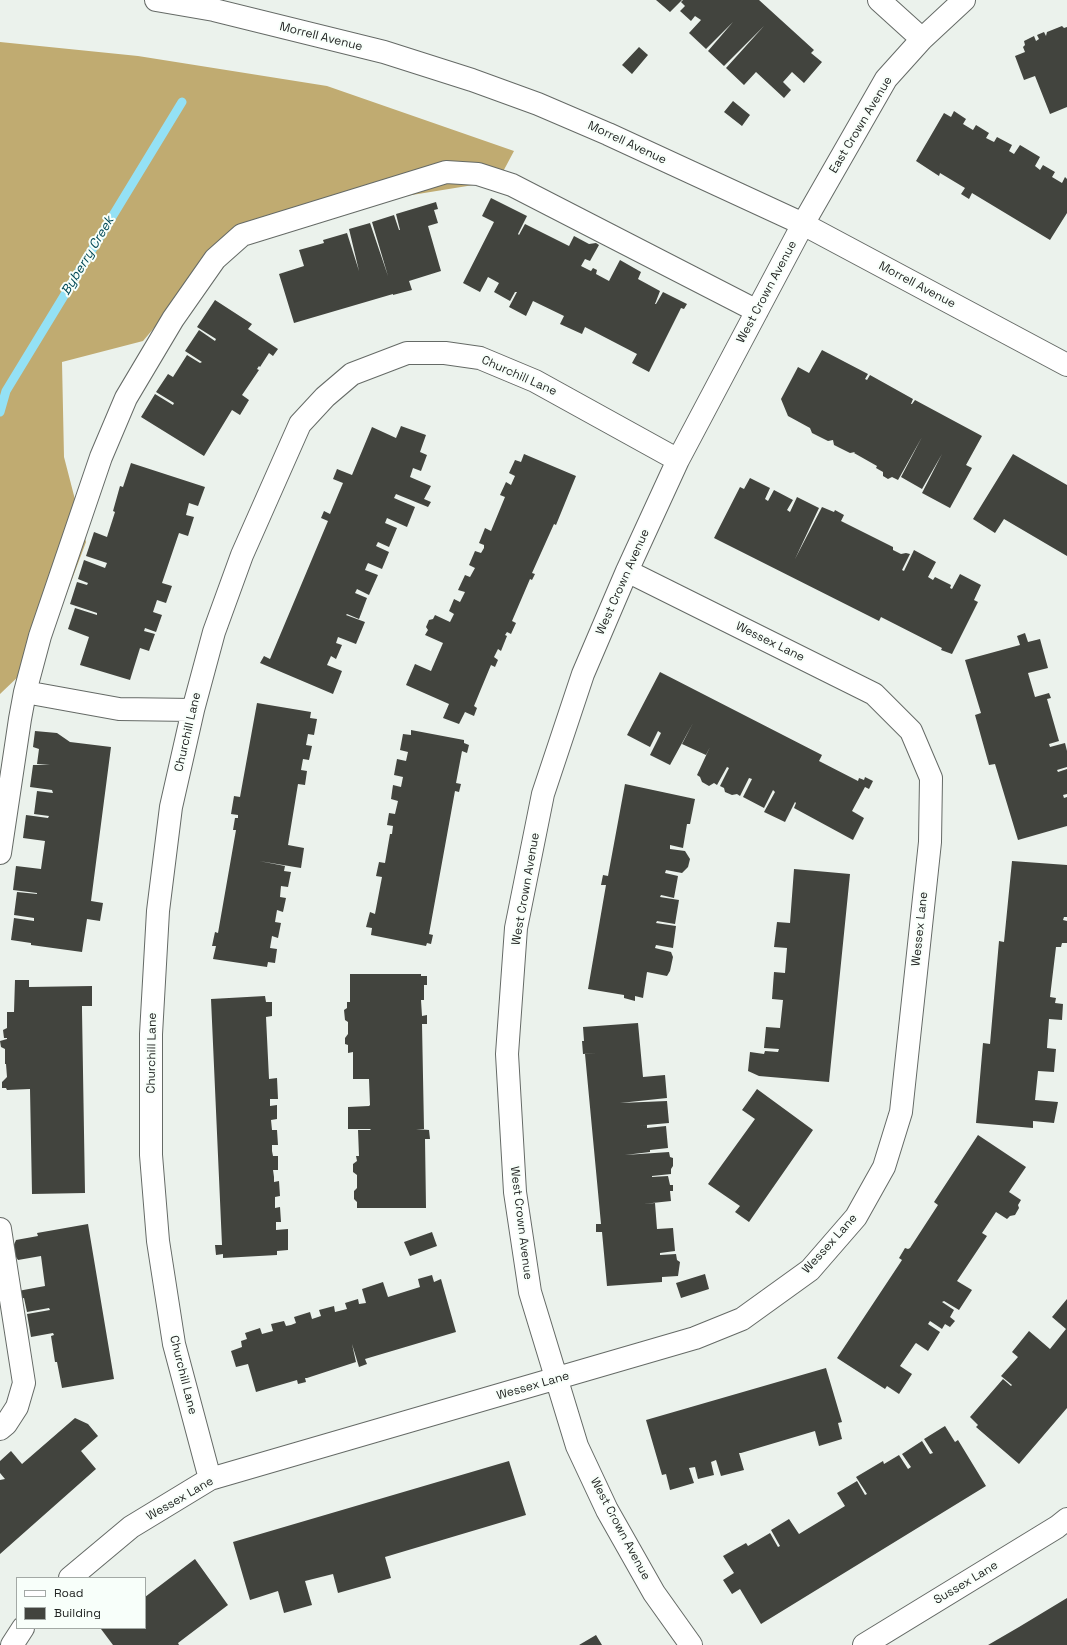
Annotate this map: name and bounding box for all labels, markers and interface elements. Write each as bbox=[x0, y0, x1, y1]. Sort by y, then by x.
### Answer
street label: Morrell Avenue bbox=[278, 20, 364, 54]
street label: East Crown Avenue bbox=[826, 74, 896, 176]
street label: Morrell Avenue bbox=[585, 118, 669, 168]
water label: Byberry Creek bbox=[58, 214, 118, 298]
street label: West Crown Avenue bbox=[734, 238, 800, 346]
street label: Morrell Avenue bbox=[876, 259, 958, 311]
street label: Churchill Lane bbox=[479, 353, 559, 399]
street label: West Crown Avenue bbox=[593, 527, 653, 637]
street label: Wessex Lane bbox=[733, 619, 807, 665]
street label: Churchill Lane bbox=[172, 691, 204, 773]
street label: West Crown Avenue bbox=[509, 832, 543, 946]
street label: Wessex Lane bbox=[909, 891, 931, 967]
street label: Churchill Lane bbox=[144, 1012, 160, 1094]
street label: West Crown Avenue bbox=[507, 1166, 535, 1280]
street label: Wessex Lane bbox=[800, 1211, 860, 1277]
street label: Churchill Lane bbox=[166, 1334, 200, 1416]
street label: Wessex Lane bbox=[495, 1369, 571, 1403]
street label: Wessex Lane bbox=[144, 1474, 216, 1524]
street label: West Crown Avenue bbox=[587, 1475, 653, 1583]
street label: Sussex Lane bbox=[931, 1558, 1001, 1608]
legend bbox=[16, 1577, 146, 1629]
text: Road bbox=[54, 1585, 83, 1601]
text: Building bbox=[54, 1605, 101, 1621]

